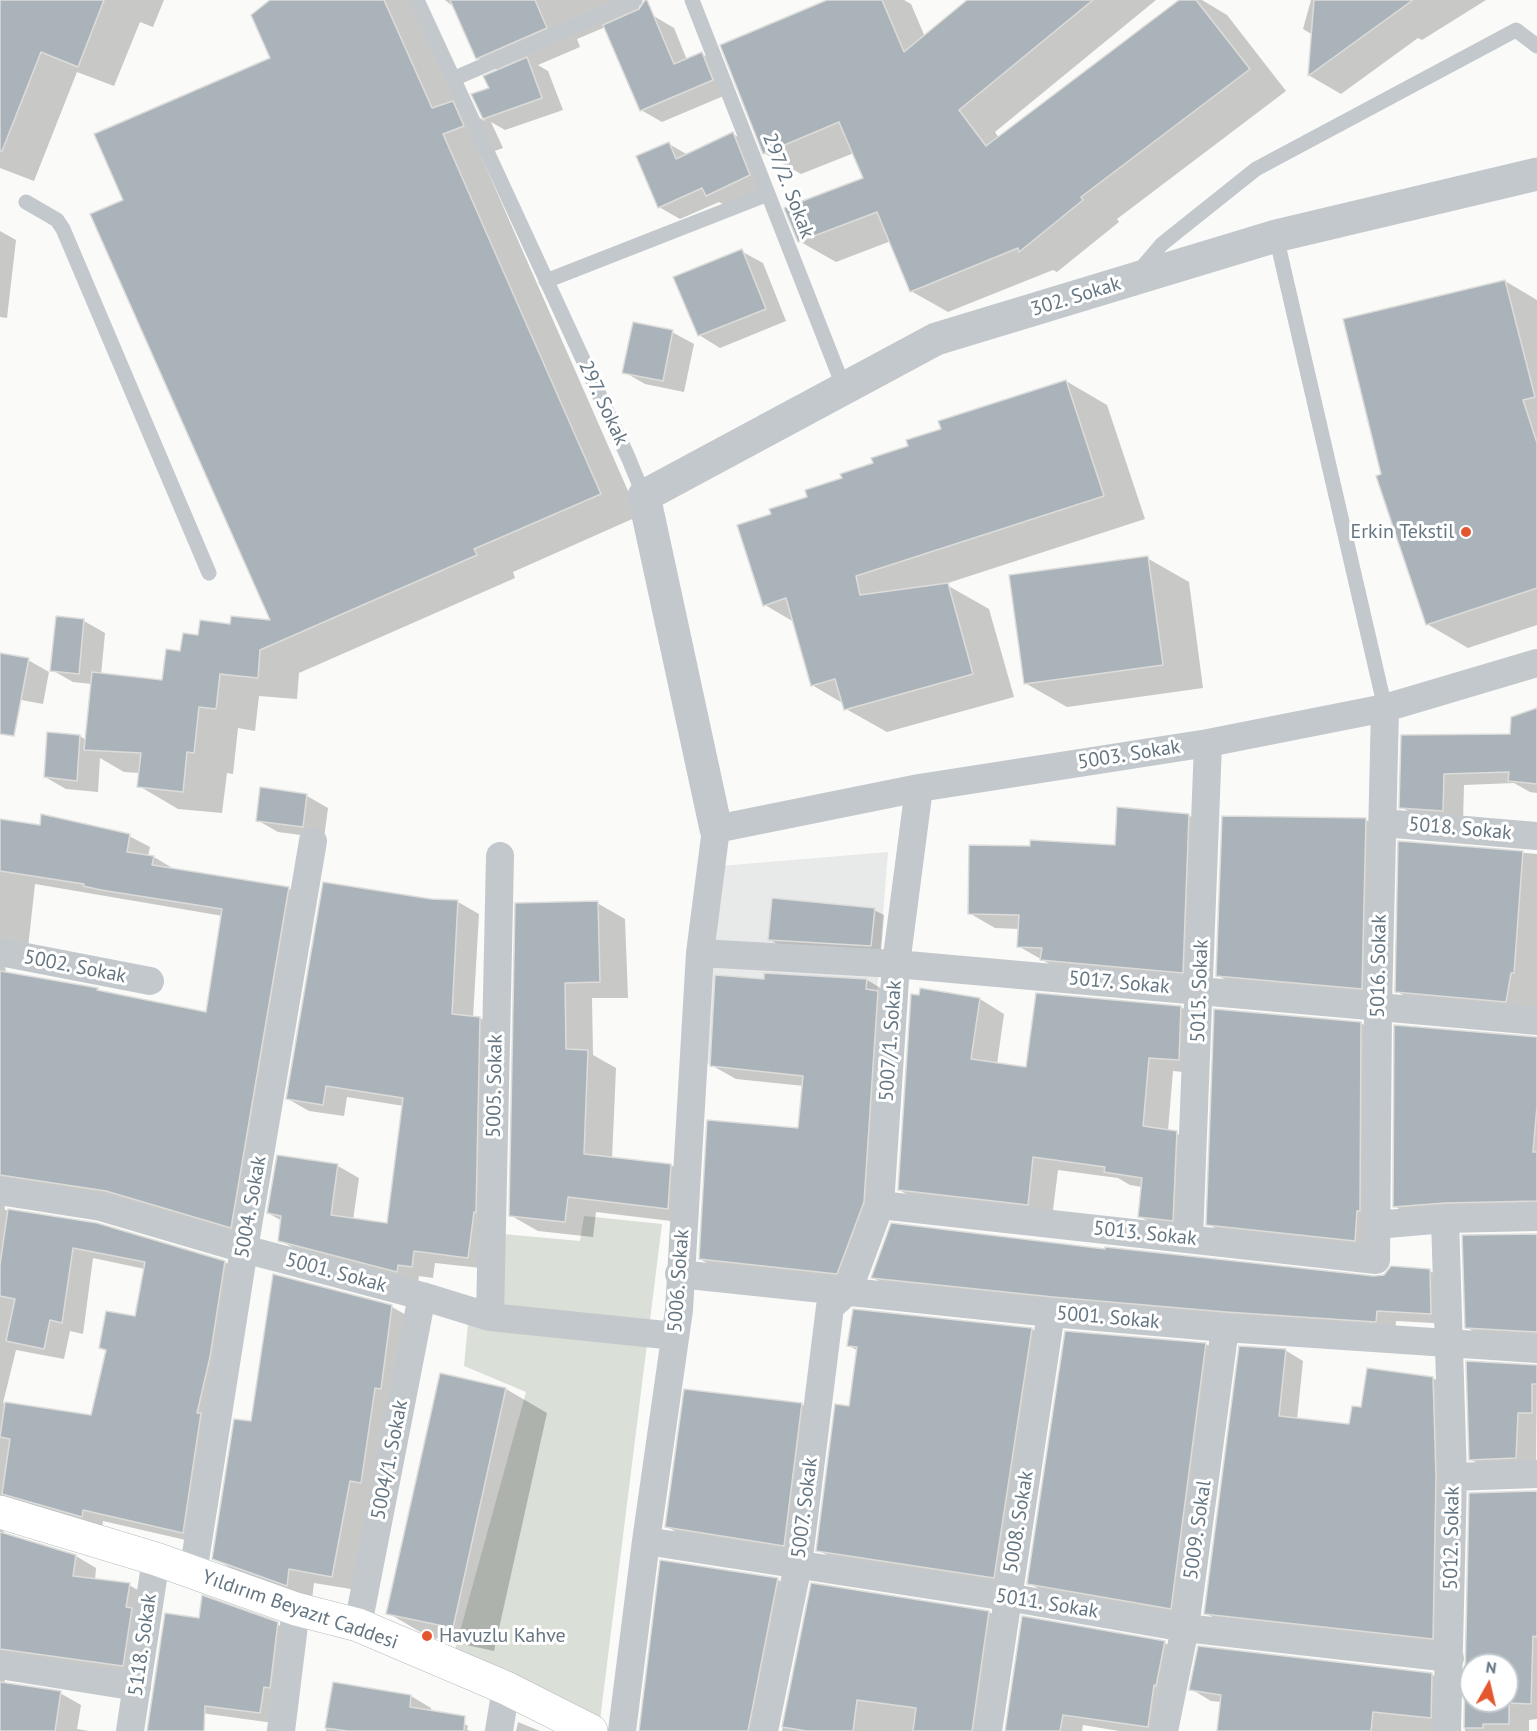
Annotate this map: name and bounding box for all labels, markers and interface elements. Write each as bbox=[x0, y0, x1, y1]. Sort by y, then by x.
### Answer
street label: 297/2. Sokak bbox=[757, 130, 819, 242]
street label: 302. Sokak bbox=[1028, 272, 1124, 322]
street label: 297. Sokak bbox=[573, 357, 633, 449]
place label: Erkin Tekstil bbox=[1351, 520, 1454, 544]
marker: Erkin Tekstil bbox=[1459, 525, 1473, 539]
street label: 5003. Sokak bbox=[1076, 735, 1182, 775]
street label: 5018. Sokak bbox=[1407, 813, 1513, 845]
street label: 5016. Sokak bbox=[1366, 914, 1392, 1018]
street label: 5015. Sokak bbox=[1186, 939, 1214, 1043]
street label: 5002. Sokak bbox=[22, 945, 128, 989]
street label: 5017. Sokak bbox=[1067, 967, 1171, 999]
street label: 5007/1. Sokak bbox=[875, 980, 907, 1102]
street label: 5005. Sokak bbox=[482, 1034, 508, 1138]
street label: 5004. Sokak bbox=[230, 1154, 272, 1260]
street label: 5013. Sokak bbox=[1092, 1217, 1198, 1251]
street label: 5006. Sokak bbox=[663, 1228, 695, 1334]
street label: 5001. Sokak bbox=[283, 1248, 389, 1298]
street label: 5001. Sokak bbox=[1055, 1302, 1161, 1334]
street label: 5004/1. Sokak bbox=[367, 1398, 413, 1522]
street label: 5007. Sokak bbox=[787, 1456, 823, 1560]
street label: 5008. Sokak bbox=[999, 1469, 1039, 1575]
street label: 5009. Sokal bbox=[1179, 1479, 1217, 1581]
street label: 5012. Sokak bbox=[1439, 1486, 1465, 1590]
street label: Yıldırım Beyazıt Caddesi bbox=[199, 1565, 401, 1655]
street label: 5011. Sokak bbox=[994, 1584, 1100, 1624]
street label: 5118. Sokak bbox=[124, 1592, 162, 1698]
place label: Havuzlu Kahve bbox=[439, 1624, 566, 1648]
marker: Havuzlu Kahve bbox=[420, 1629, 434, 1643]
north arrow bbox=[1459, 1653, 1519, 1713]
text: N bbox=[1485, 1657, 1498, 1678]

